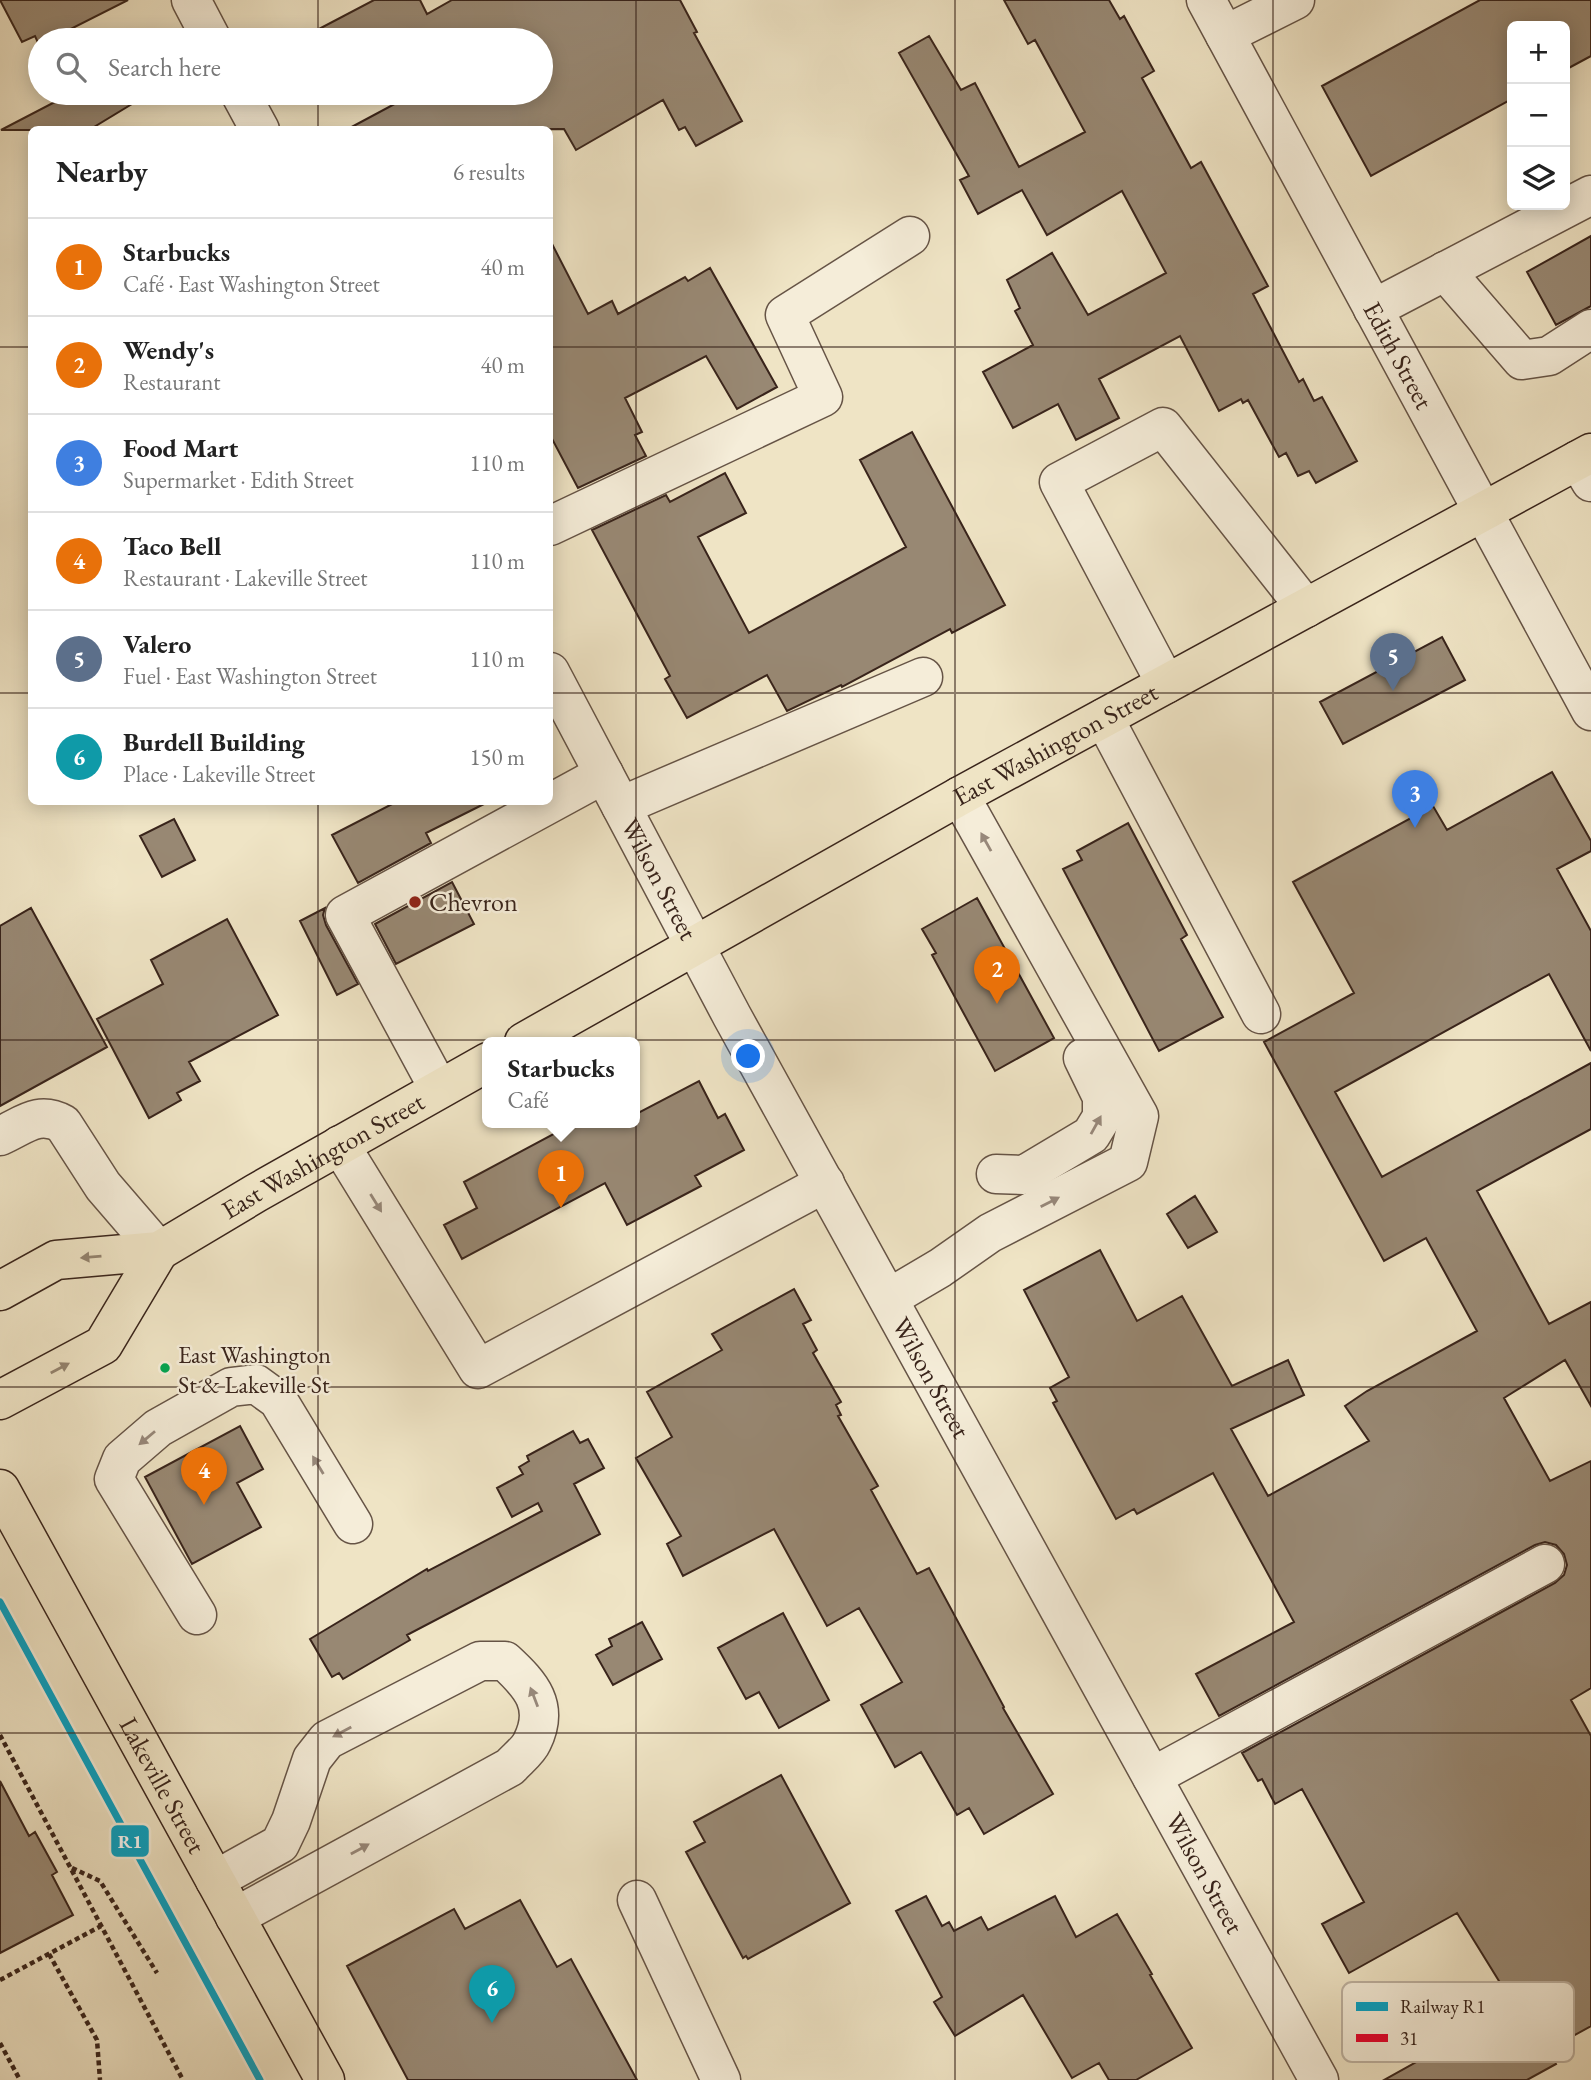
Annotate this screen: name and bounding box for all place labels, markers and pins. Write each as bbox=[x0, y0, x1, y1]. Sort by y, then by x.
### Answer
pin: 5 bbox=[1370, 633, 1416, 691]
pin: 3 bbox=[1392, 770, 1438, 828]
place label: Chevron bbox=[429, 885, 518, 919]
marker: Chevron bbox=[407, 894, 423, 910]
pin: 2 bbox=[974, 946, 1020, 1004]
pin: 1 bbox=[538, 1150, 584, 1208]
place label: East Washington St & Lakeville St bbox=[178, 1339, 331, 1400]
marker: East Washington St & Lakeville St bbox=[158, 1361, 172, 1375]
pin: 4 bbox=[181, 1447, 227, 1505]
pin: 6 bbox=[469, 1965, 515, 2023]

